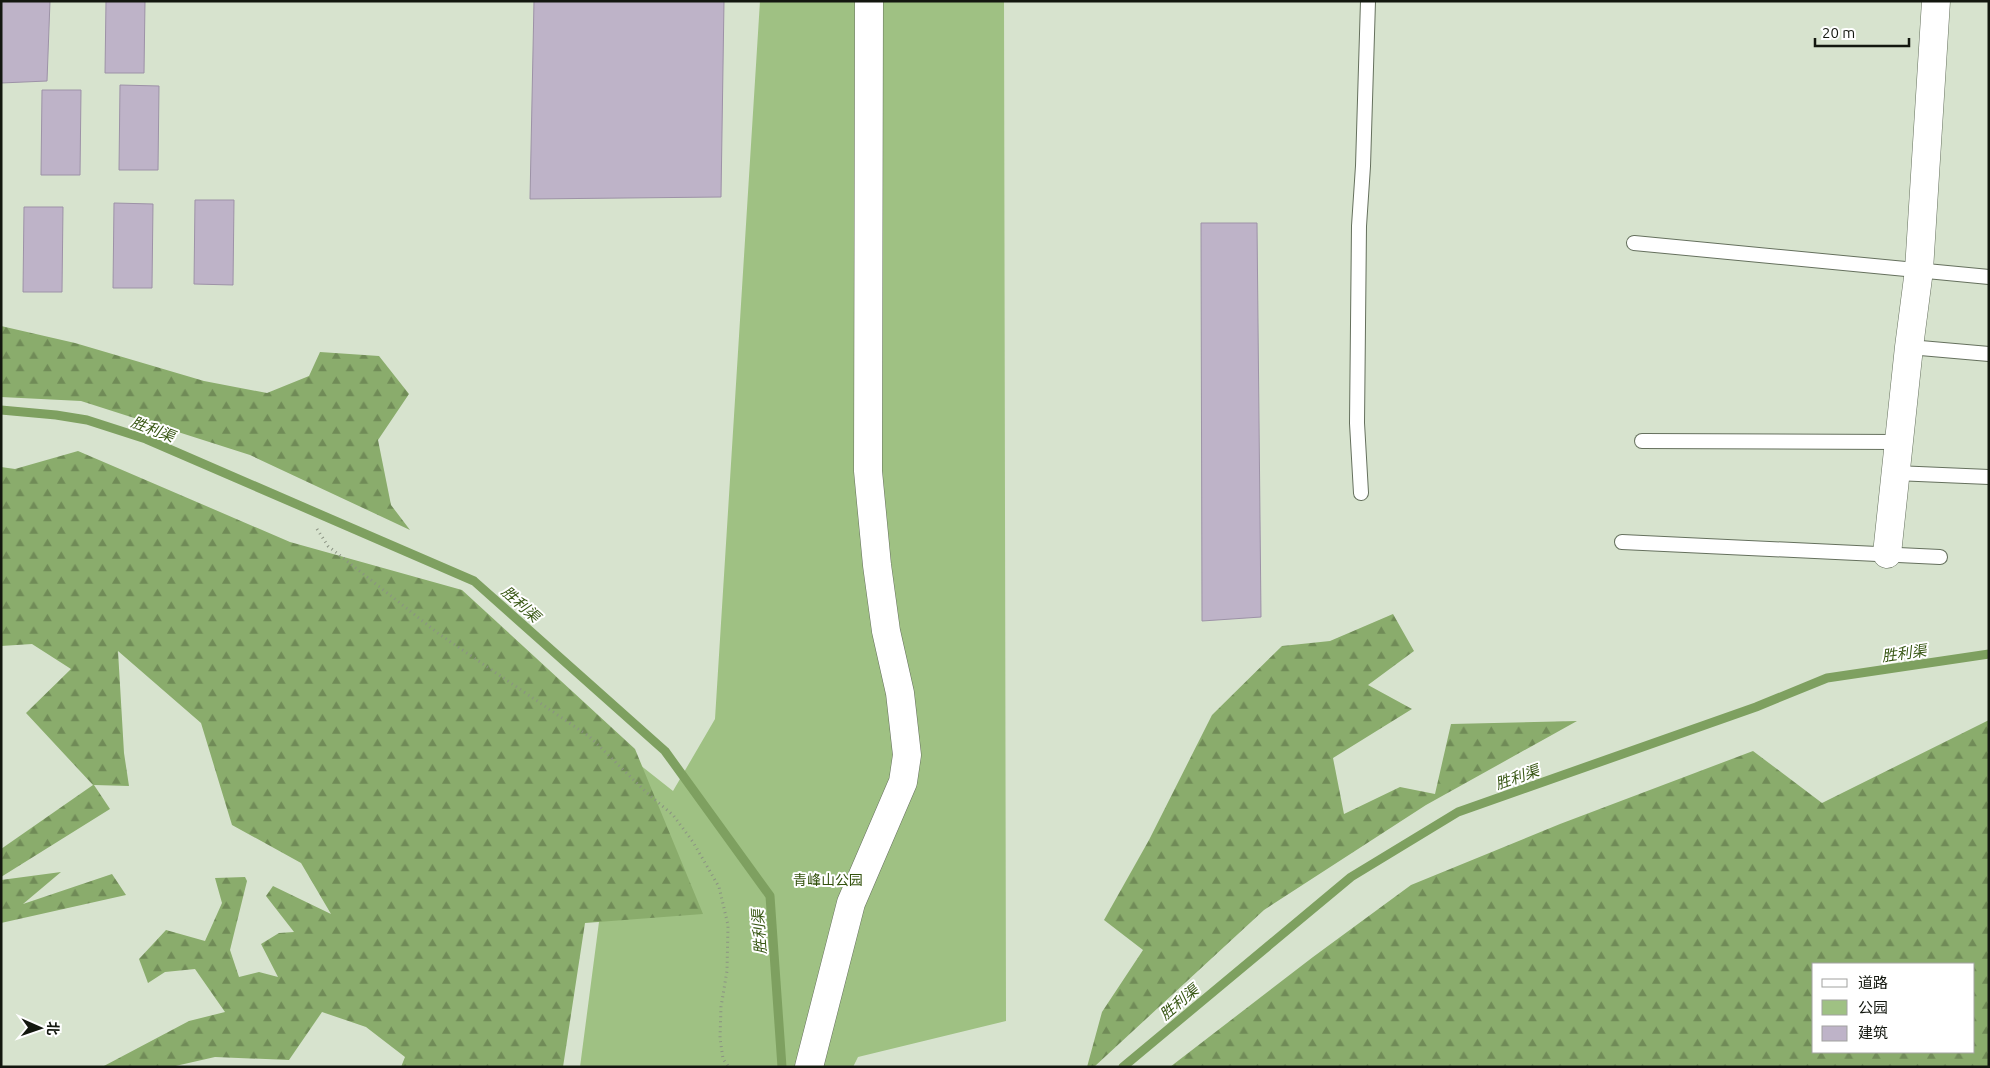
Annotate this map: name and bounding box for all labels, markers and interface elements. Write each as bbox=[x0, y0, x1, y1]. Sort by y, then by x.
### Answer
scale bar bbox=[1815, 15, 1909, 47]
text: 20 m bbox=[1822, 24, 1855, 41]
water label: 胜利渠 bbox=[129, 413, 179, 446]
water label: 胜利渠 bbox=[499, 583, 545, 627]
water label: 胜利渠 bbox=[1881, 641, 1929, 665]
water label: 胜利渠 bbox=[1493, 761, 1543, 792]
park label: 青峰山公园 bbox=[793, 872, 863, 888]
water label: 胜利渠 bbox=[749, 907, 769, 955]
legend bbox=[1812, 963, 1975, 1053]
text: 道路 bbox=[1858, 974, 1888, 991]
water label: 胜利渠 bbox=[1156, 980, 1203, 1023]
text: 公园 bbox=[1858, 999, 1888, 1016]
north arrow bbox=[15, 1003, 65, 1053]
text: 北 bbox=[45, 1021, 61, 1036]
text: 建筑 bbox=[1858, 1024, 1888, 1041]

